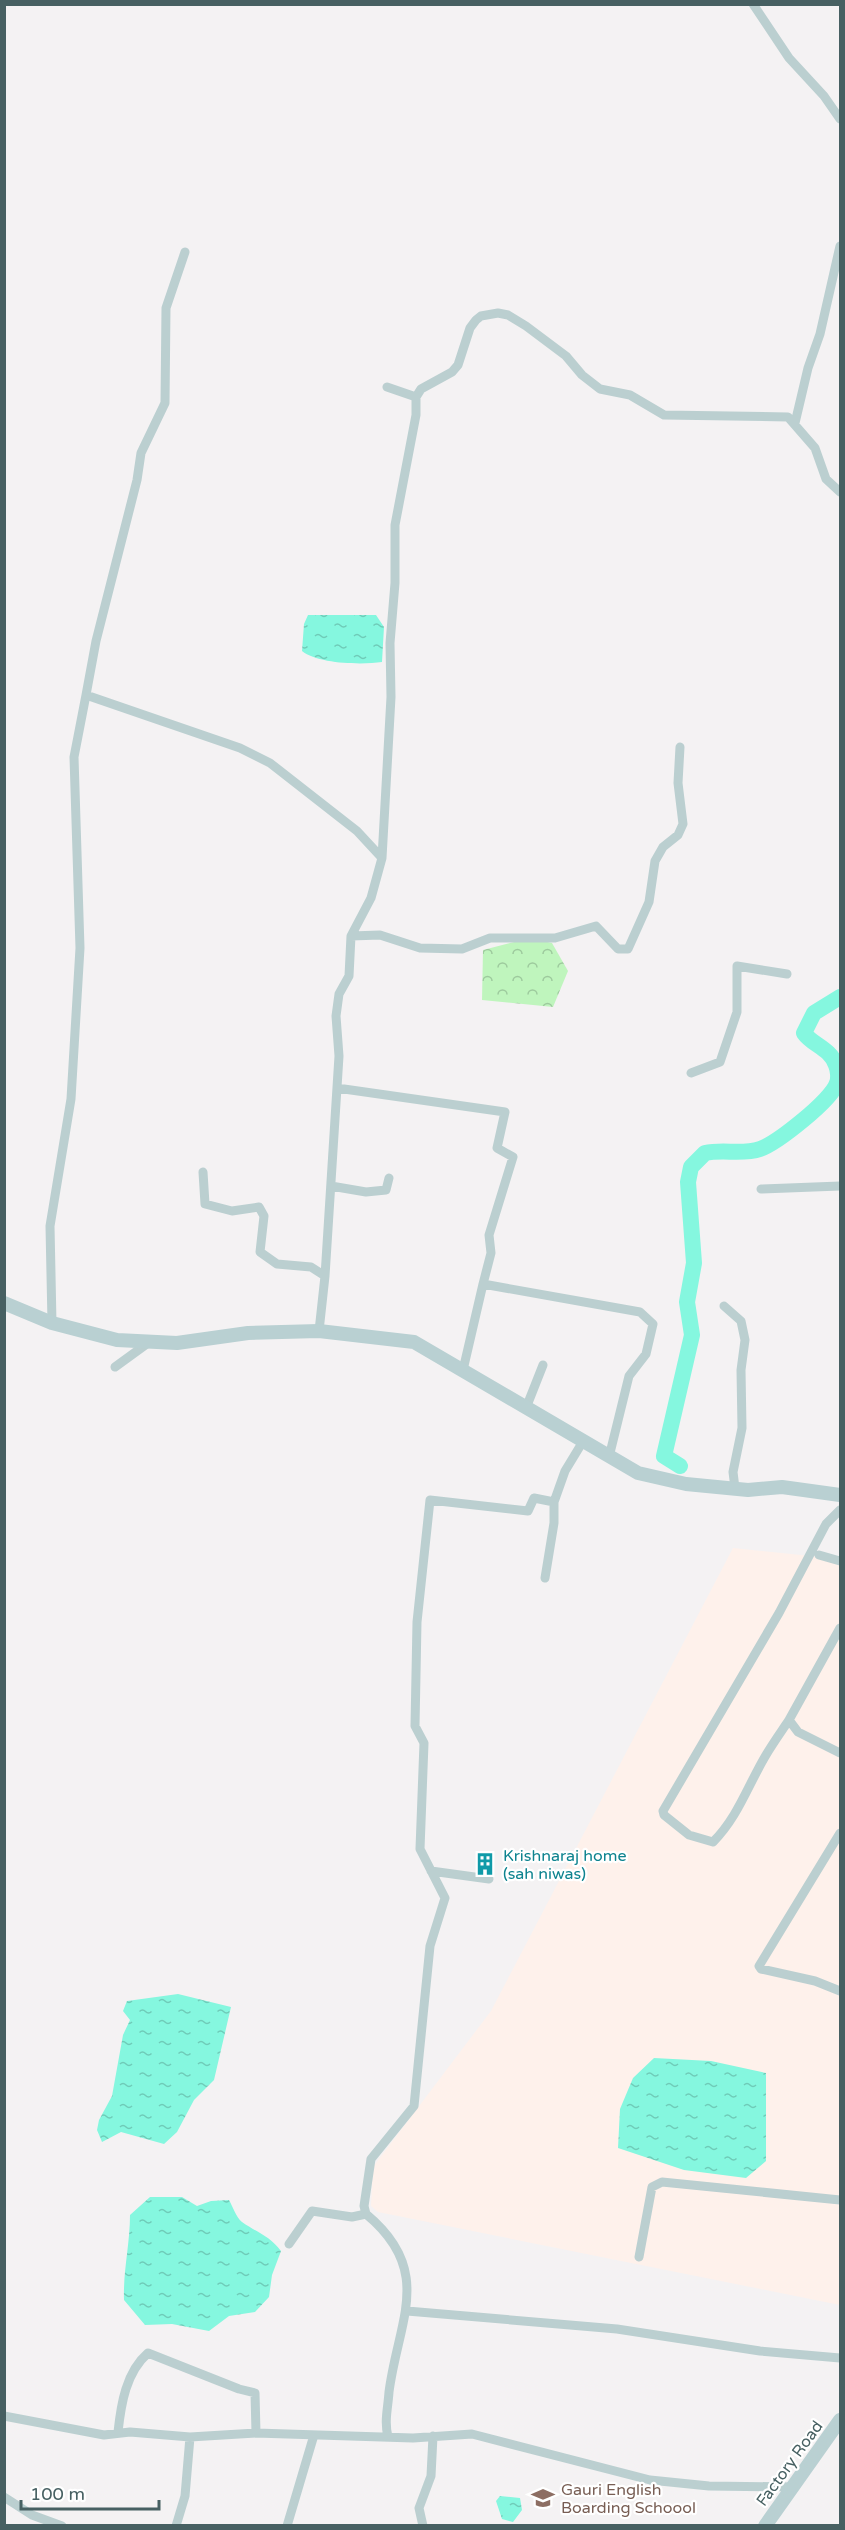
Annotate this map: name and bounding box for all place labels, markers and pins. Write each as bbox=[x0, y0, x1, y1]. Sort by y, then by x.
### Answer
place label: Krishnaraj home (sah niwas) bbox=[503, 1846, 627, 1884]
building icon: Krishnaraj home (sah niwas) bbox=[472, 1851, 498, 1877]
place label: Gauri English Boarding Schoool bbox=[561, 2480, 696, 2518]
school or university icon: Gauri English Boarding Schoool bbox=[530, 2485, 556, 2511]

